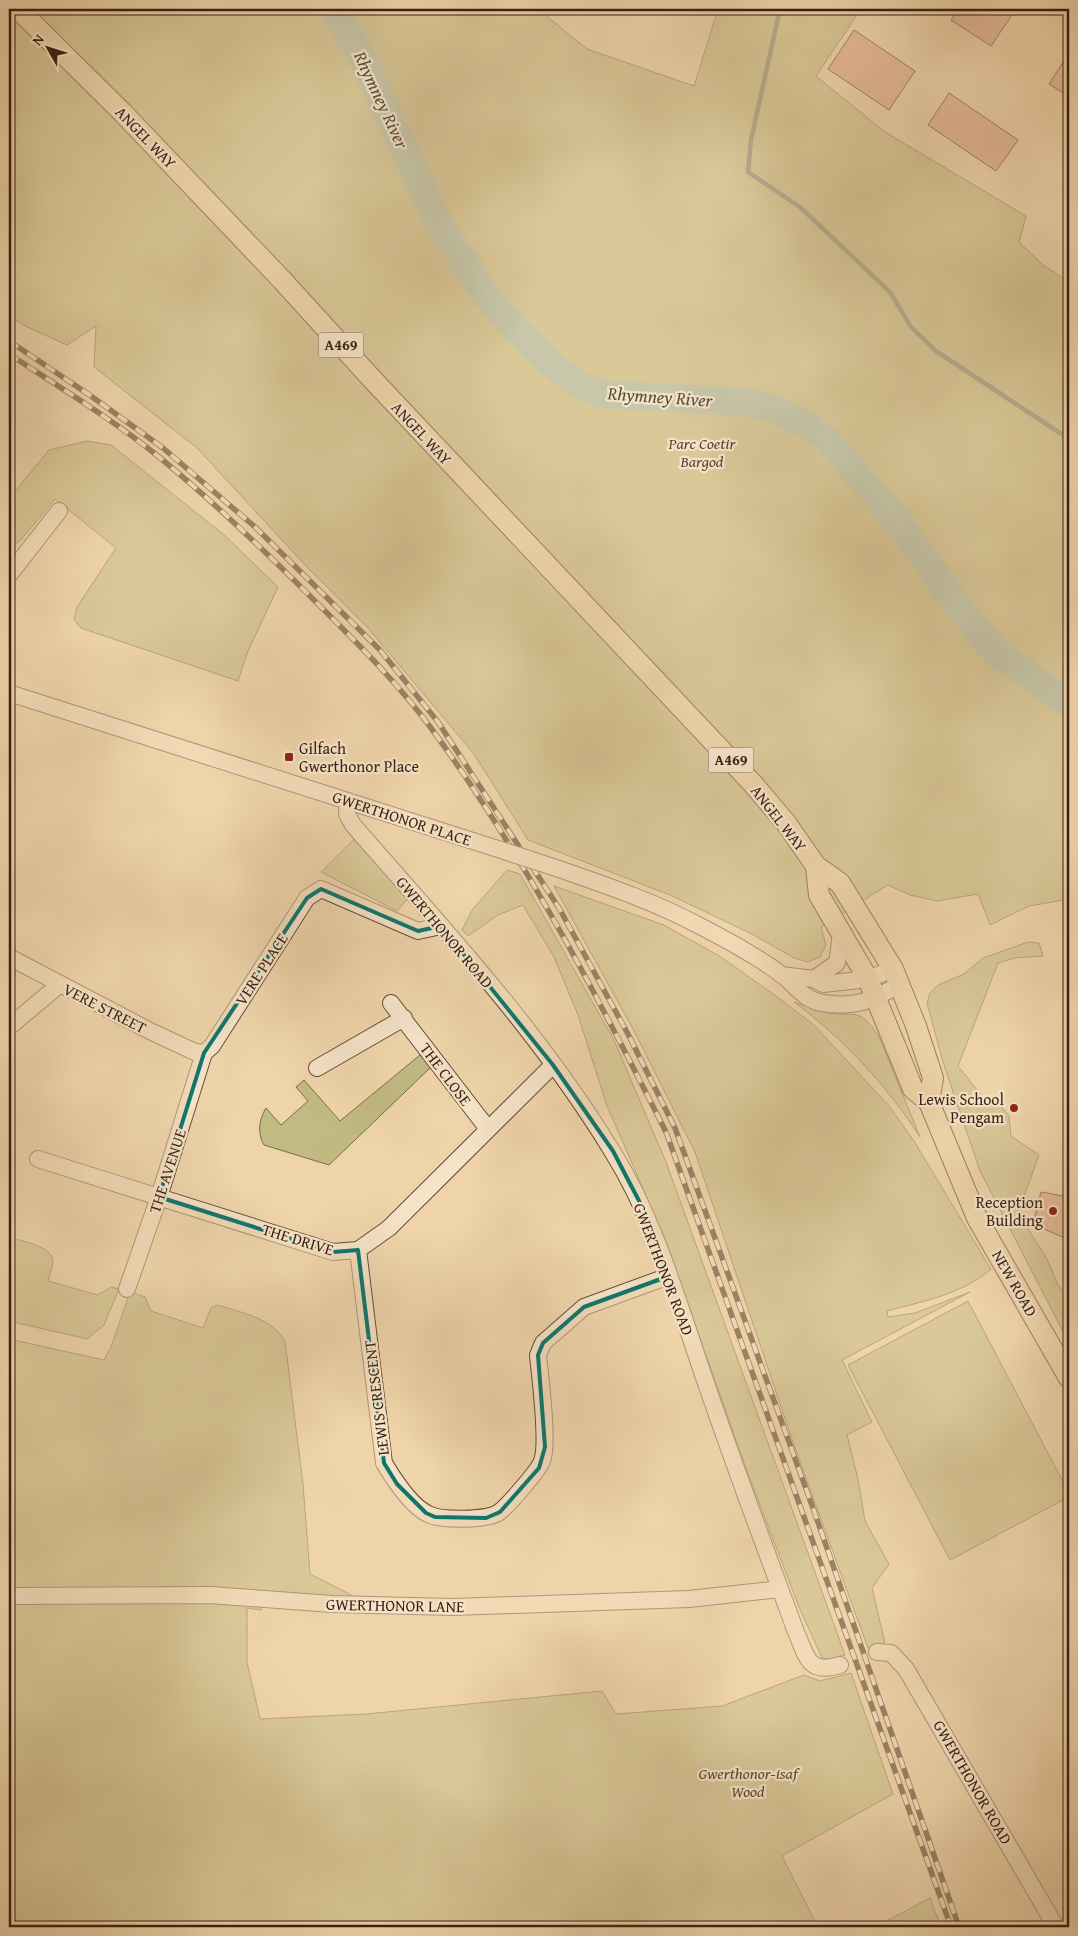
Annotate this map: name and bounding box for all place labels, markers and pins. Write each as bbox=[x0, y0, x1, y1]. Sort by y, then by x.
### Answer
place label: Gilfach Gwerthonor Place bbox=[299, 736, 419, 778]
marker: Gilfach Gwerthonor Place bbox=[283, 751, 295, 763]
place label: Lewis School Pengam bbox=[919, 1087, 1005, 1129]
marker: Lewis School Pengam bbox=[1008, 1102, 1020, 1114]
place label: Reception Building bbox=[976, 1190, 1043, 1232]
marker: Reception Building bbox=[1047, 1205, 1059, 1217]

